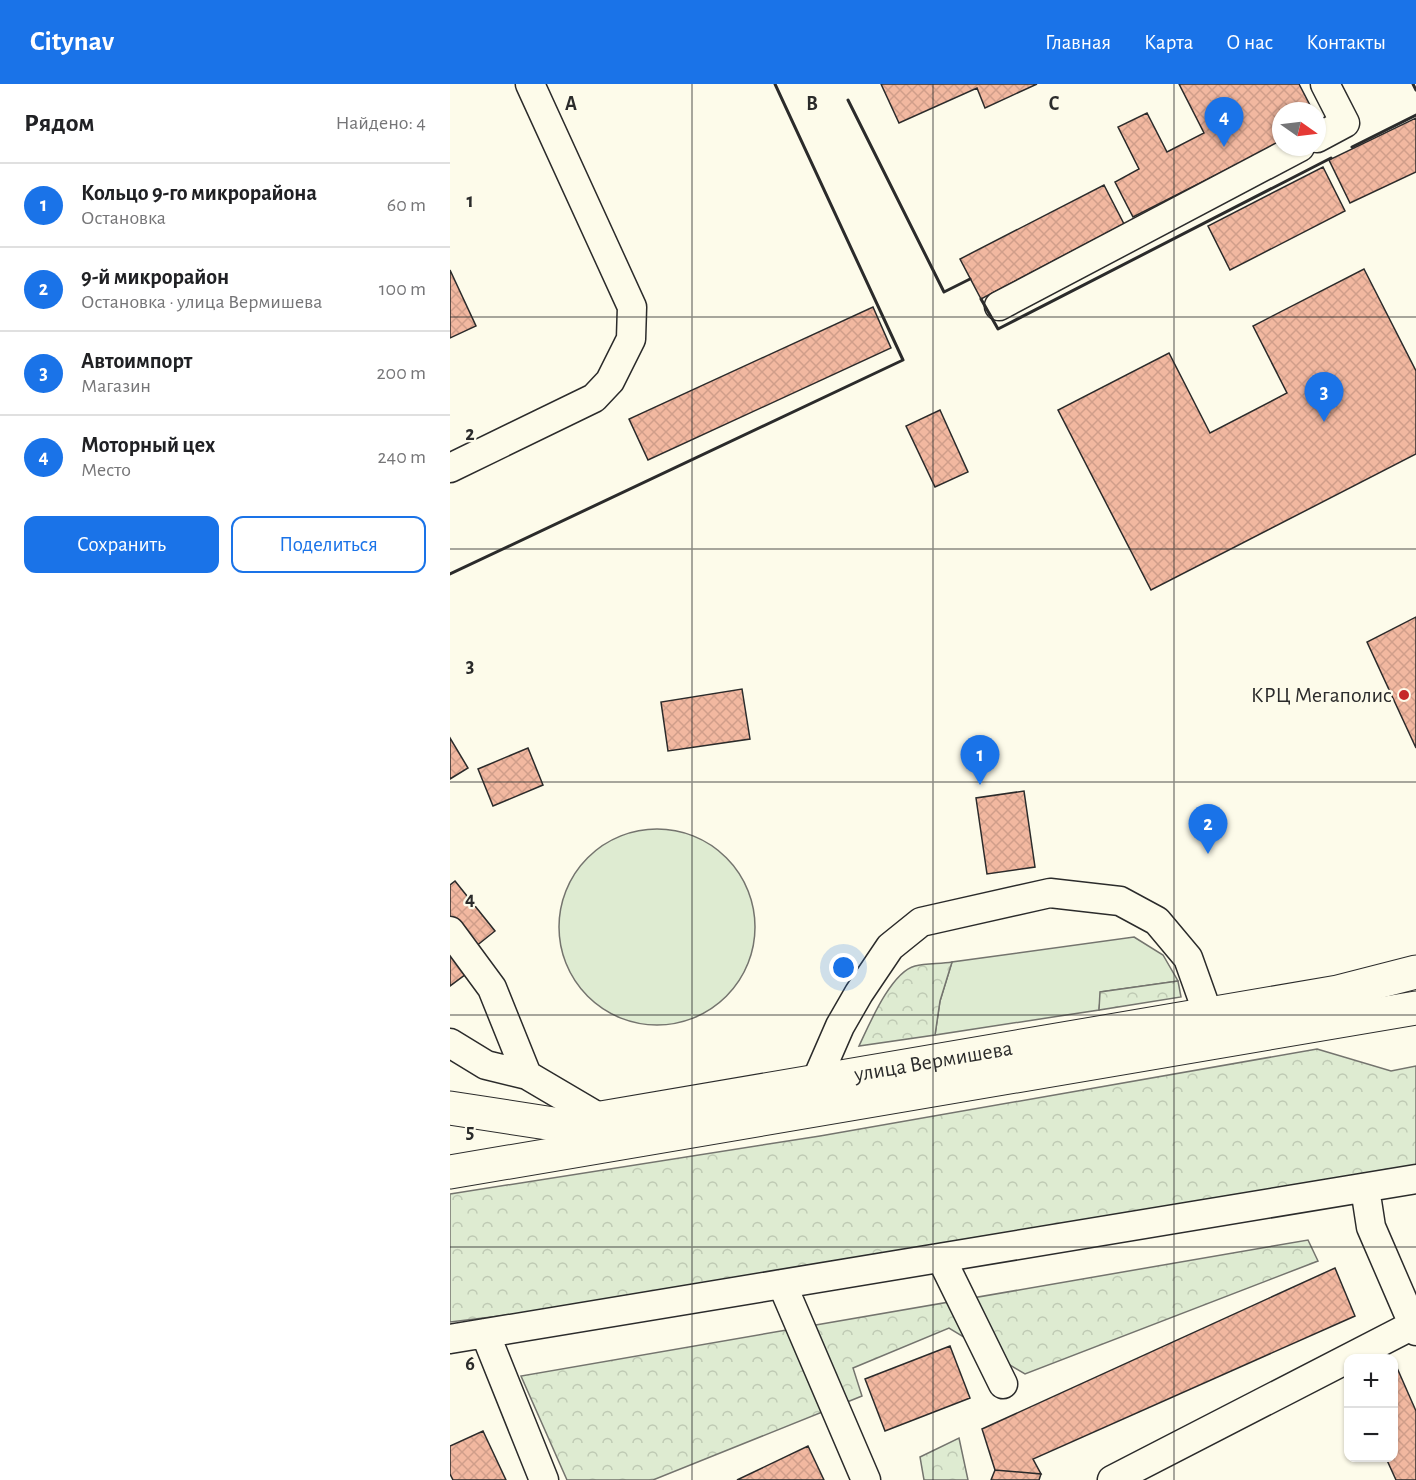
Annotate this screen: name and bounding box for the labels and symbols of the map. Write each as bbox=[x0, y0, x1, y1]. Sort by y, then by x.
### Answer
text: A bbox=[565, 94, 577, 114]
text: B bbox=[806, 94, 818, 114]
text: C bbox=[1049, 94, 1060, 114]
pin: 4 bbox=[1204, 98, 1244, 147]
north arrow bbox=[1272, 102, 1326, 156]
text: 1 bbox=[466, 191, 474, 211]
pin: 3 bbox=[1304, 372, 1344, 422]
text: 2 bbox=[465, 424, 475, 444]
text: 3 bbox=[466, 656, 474, 676]
place label: КРЦ Мегаполис bbox=[1251, 684, 1392, 706]
marker: КРЦ Мегаполис bbox=[1397, 688, 1411, 702]
pin: 1 bbox=[960, 736, 1000, 785]
pin: 2 bbox=[1188, 804, 1227, 854]
text: 4 bbox=[465, 889, 475, 909]
your location bbox=[829, 953, 858, 982]
street label: улица Вермишева bbox=[852, 1037, 1014, 1086]
text: 5 bbox=[466, 1122, 474, 1142]
text: 6 bbox=[465, 1354, 475, 1374]

